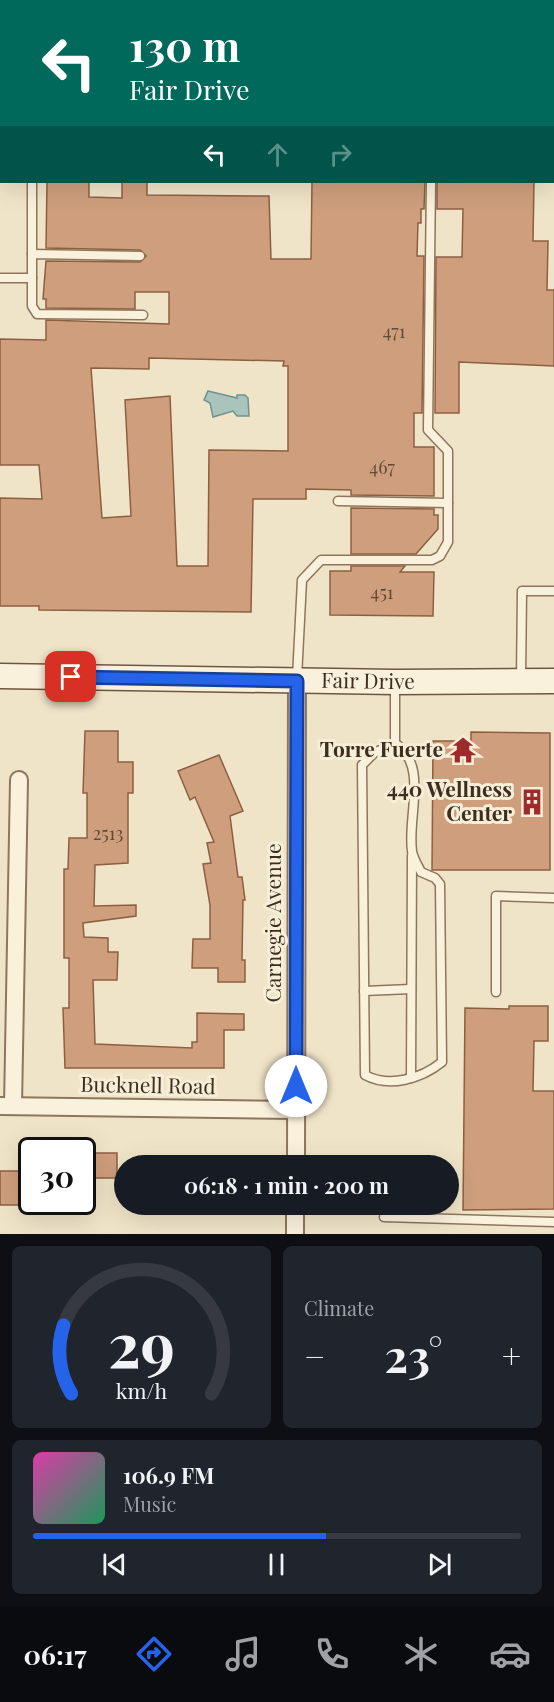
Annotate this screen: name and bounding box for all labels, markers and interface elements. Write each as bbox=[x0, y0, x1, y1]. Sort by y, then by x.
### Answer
text: 130 m bbox=[129, 17, 240, 73]
icon: left bbox=[30, 24, 108, 102]
text: Fair Drive bbox=[129, 71, 250, 107]
icon: left bbox=[198, 138, 231, 171]
icon: ahead bbox=[261, 138, 294, 171]
icon: right bbox=[324, 138, 357, 171]
house number: 471 bbox=[383, 319, 406, 343]
house number: 467 bbox=[369, 455, 395, 479]
house number: 451 bbox=[370, 580, 394, 604]
pin bbox=[45, 651, 96, 702]
icon: arrive bbox=[54, 660, 87, 693]
street label: Fair Drive bbox=[321, 665, 415, 694]
place label: Torre Fuerte bbox=[320, 734, 443, 762]
temple icon: Torre Fuerte bbox=[448, 735, 478, 765]
place label: 440 Wellness Center bbox=[387, 774, 512, 826]
building icon: 440 Wellness Center bbox=[517, 787, 547, 817]
house number: 2513 bbox=[93, 821, 123, 845]
street label: Carnegie Avenue bbox=[258, 843, 286, 1003]
position arrow bbox=[264, 1054, 328, 1118]
street label: Bucknell Road bbox=[80, 1069, 216, 1099]
speed limit sign: 30 bbox=[18, 1137, 96, 1215]
text: 06:18 · 1 min · 200 m bbox=[184, 1170, 389, 1200]
text: Climate bbox=[304, 1294, 374, 1321]
text: 29 bbox=[108, 1300, 175, 1384]
text: 23° bbox=[384, 1324, 443, 1384]
text: − bbox=[304, 1333, 325, 1377]
text: + bbox=[502, 1333, 521, 1377]
text: km/h bbox=[116, 1376, 168, 1404]
text: 106.9 FM bbox=[123, 1460, 214, 1490]
text: Music bbox=[123, 1490, 176, 1517]
icon: previous bbox=[98, 1548, 131, 1581]
icon: pause bbox=[260, 1548, 293, 1581]
icon: next bbox=[423, 1548, 456, 1581]
icon: directions bbox=[133, 1633, 175, 1675]
icon: music bbox=[222, 1633, 264, 1675]
icon: phone bbox=[311, 1633, 353, 1675]
icon: climate bbox=[400, 1633, 442, 1675]
icon: car bbox=[489, 1633, 531, 1675]
text: 06:17 bbox=[23, 1636, 86, 1672]

